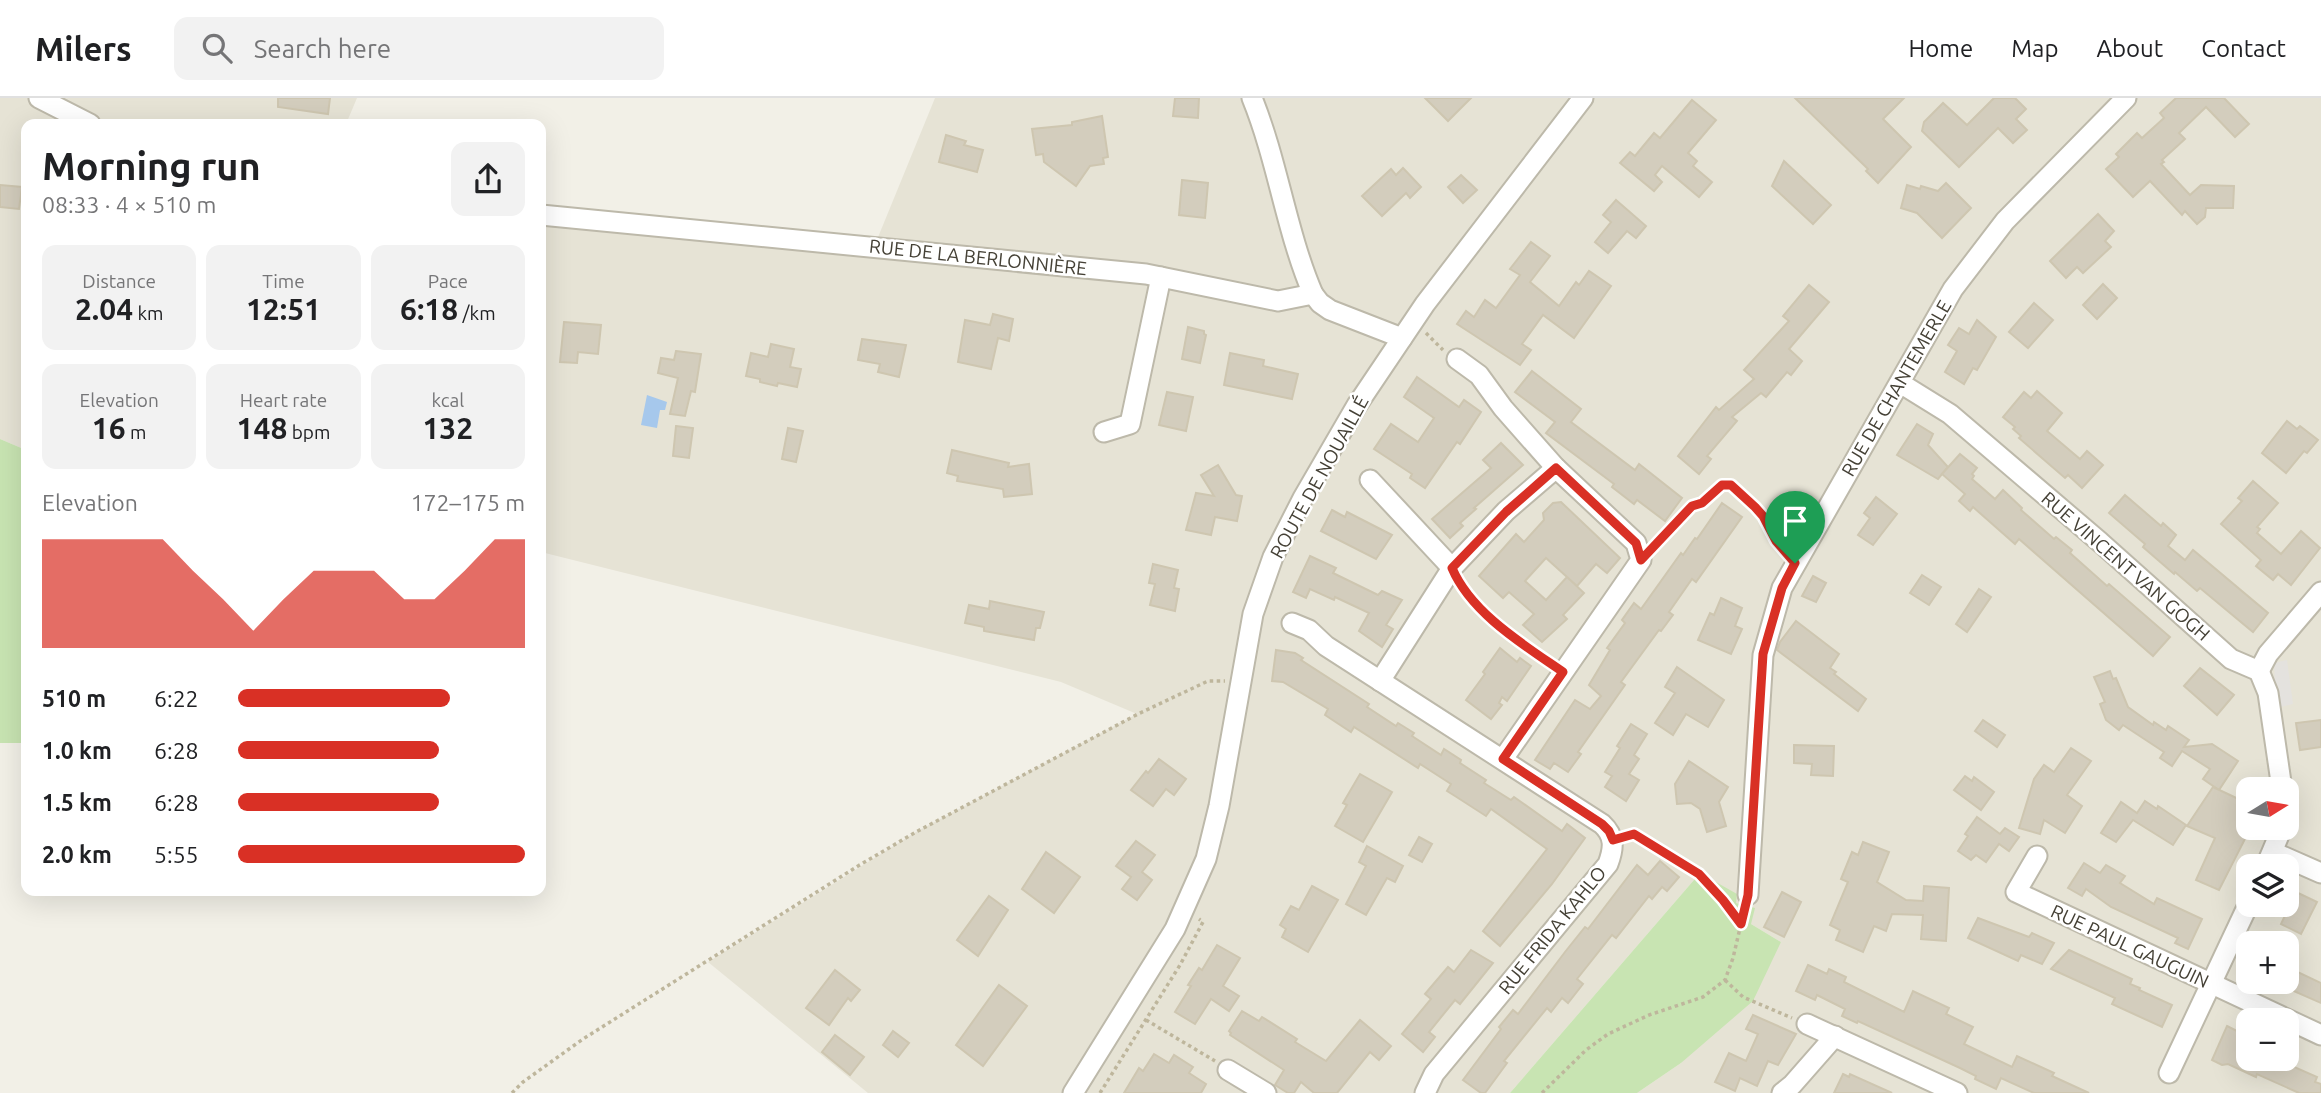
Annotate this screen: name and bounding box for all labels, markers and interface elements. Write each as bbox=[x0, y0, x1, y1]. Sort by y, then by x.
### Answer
search box bbox=[174, 17, 664, 80]
icon: search bbox=[198, 29, 236, 67]
text: Milers bbox=[35, 30, 132, 67]
text: Search here bbox=[254, 34, 391, 63]
text: Home bbox=[1908, 35, 1973, 62]
text: Map bbox=[2011, 35, 2058, 62]
text: About bbox=[2096, 35, 2163, 62]
text: Contact bbox=[2201, 35, 2286, 62]
button: share bbox=[451, 142, 525, 216]
text: Morning run bbox=[42, 145, 261, 187]
text: 08:33 · 4 × 510 m bbox=[42, 192, 216, 217]
street label: RUE DE LA BERLONNIÈRE bbox=[868, 235, 1088, 279]
text: Distance bbox=[82, 270, 156, 292]
text: Time bbox=[262, 270, 305, 292]
text: Pace bbox=[428, 270, 468, 292]
text: 2.04 bbox=[75, 292, 133, 326]
text: 12:51 bbox=[246, 292, 321, 326]
text: 6:18 bbox=[400, 292, 458, 326]
street label: RUE DE CHANTEMERLE bbox=[1837, 296, 1955, 480]
text: km bbox=[133, 302, 163, 324]
text: /km bbox=[458, 302, 496, 324]
text: Elevation bbox=[80, 389, 159, 411]
text: Heart rate bbox=[240, 389, 327, 411]
text: kcal bbox=[431, 389, 464, 411]
street label: ROUTE DE NOUAILLÉ bbox=[1265, 392, 1373, 562]
text: 16 bbox=[92, 411, 126, 445]
text: 148 bbox=[237, 411, 287, 445]
text: 132 bbox=[422, 411, 473, 445]
text: m bbox=[126, 421, 146, 443]
text: bpm bbox=[287, 421, 330, 443]
street label: RUE VINCENT VAN GOGH bbox=[2037, 487, 2215, 645]
text: Elevation bbox=[42, 490, 138, 515]
text: 172–175 m bbox=[411, 490, 525, 515]
pin bbox=[1765, 491, 1825, 563]
icon: arrive bbox=[1776, 502, 1814, 540]
text: 510 m bbox=[42, 686, 106, 711]
text: 6:22 bbox=[154, 686, 199, 711]
text: 1.0 km bbox=[42, 738, 112, 763]
text: 6:28 bbox=[154, 738, 199, 763]
north arrow bbox=[2236, 777, 2300, 840]
map controls bbox=[2236, 777, 2299, 1071]
text: 1.5 km bbox=[42, 790, 112, 815]
text: 6:28 bbox=[154, 790, 199, 815]
text: 2.0 km bbox=[42, 842, 112, 867]
text: 5:55 bbox=[154, 842, 199, 867]
button: layers bbox=[2236, 854, 2299, 917]
street label: RUE FRIDA KAHLO bbox=[1494, 862, 1610, 998]
street label: RUE PAUL GAUGUIN bbox=[2048, 900, 2212, 992]
button: + bbox=[2236, 931, 2299, 994]
button: − bbox=[2236, 1008, 2299, 1071]

